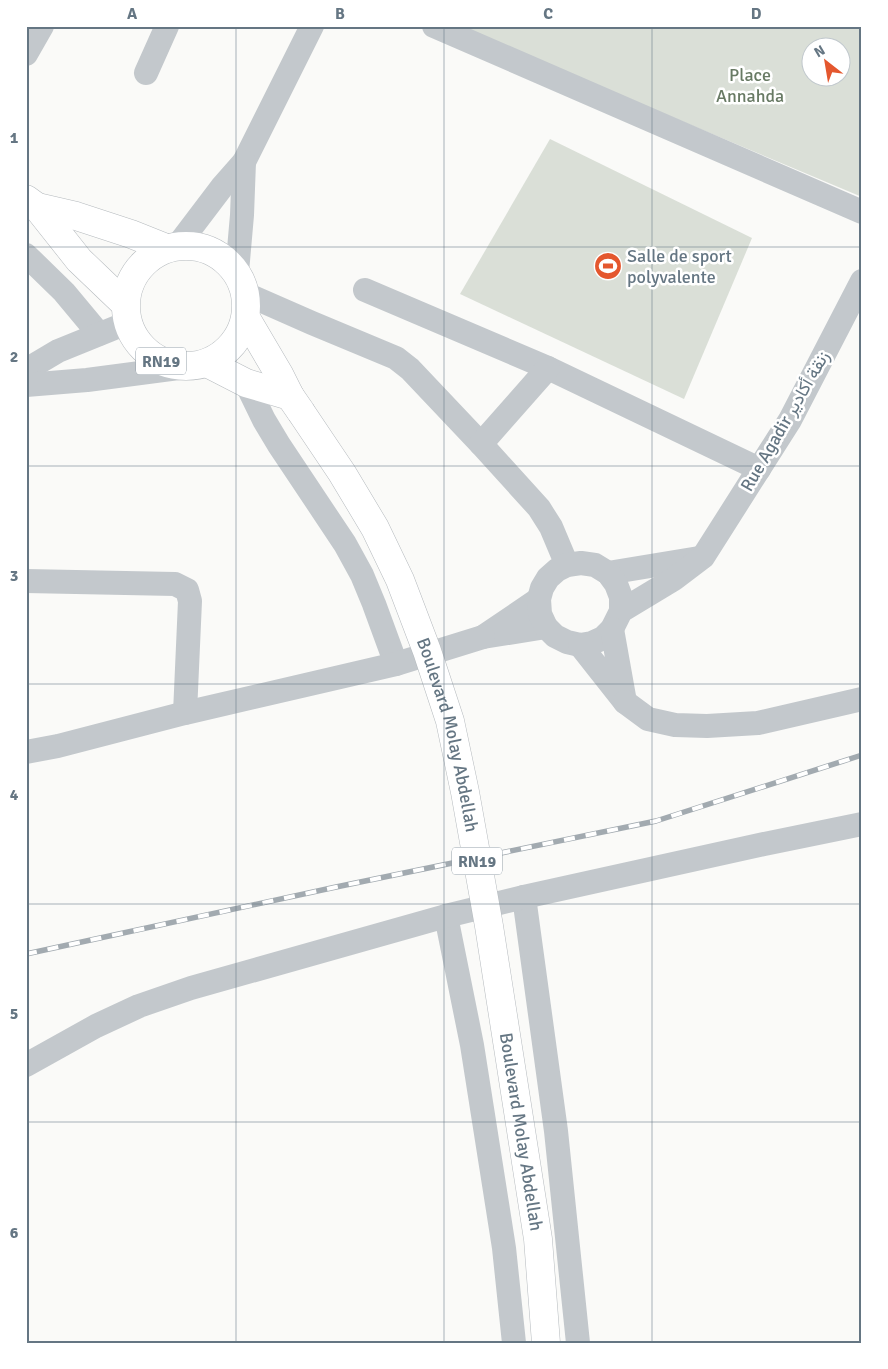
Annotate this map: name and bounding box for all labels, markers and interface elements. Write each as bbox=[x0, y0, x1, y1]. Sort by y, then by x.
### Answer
text: A bbox=[127, 4, 138, 24]
text: B bbox=[335, 4, 345, 24]
text: C bbox=[543, 4, 553, 24]
text: D bbox=[751, 4, 762, 24]
north arrow bbox=[800, 38, 850, 88]
text: N bbox=[811, 41, 828, 61]
park label: Place Annahda bbox=[716, 64, 784, 107]
text: 1 bbox=[10, 128, 19, 148]
place label: Salle de sport polyvalente bbox=[627, 245, 732, 288]
sports icon: Salle de sport polyvalente bbox=[593, 251, 623, 281]
text: 2 bbox=[10, 347, 18, 367]
street label: Rue Agadir زنقة أكادير bbox=[736, 347, 834, 495]
road number: RN19 bbox=[136, 348, 186, 374]
text: 3 bbox=[10, 566, 18, 586]
street label: Boulevard Molay Abdellah bbox=[412, 635, 483, 834]
text: 4 bbox=[10, 785, 19, 805]
road number: RN19 bbox=[452, 848, 502, 874]
text: 5 bbox=[10, 1004, 18, 1024]
street label: Boulevard Molay Abdellah bbox=[495, 1031, 548, 1232]
text: 6 bbox=[10, 1223, 19, 1243]

